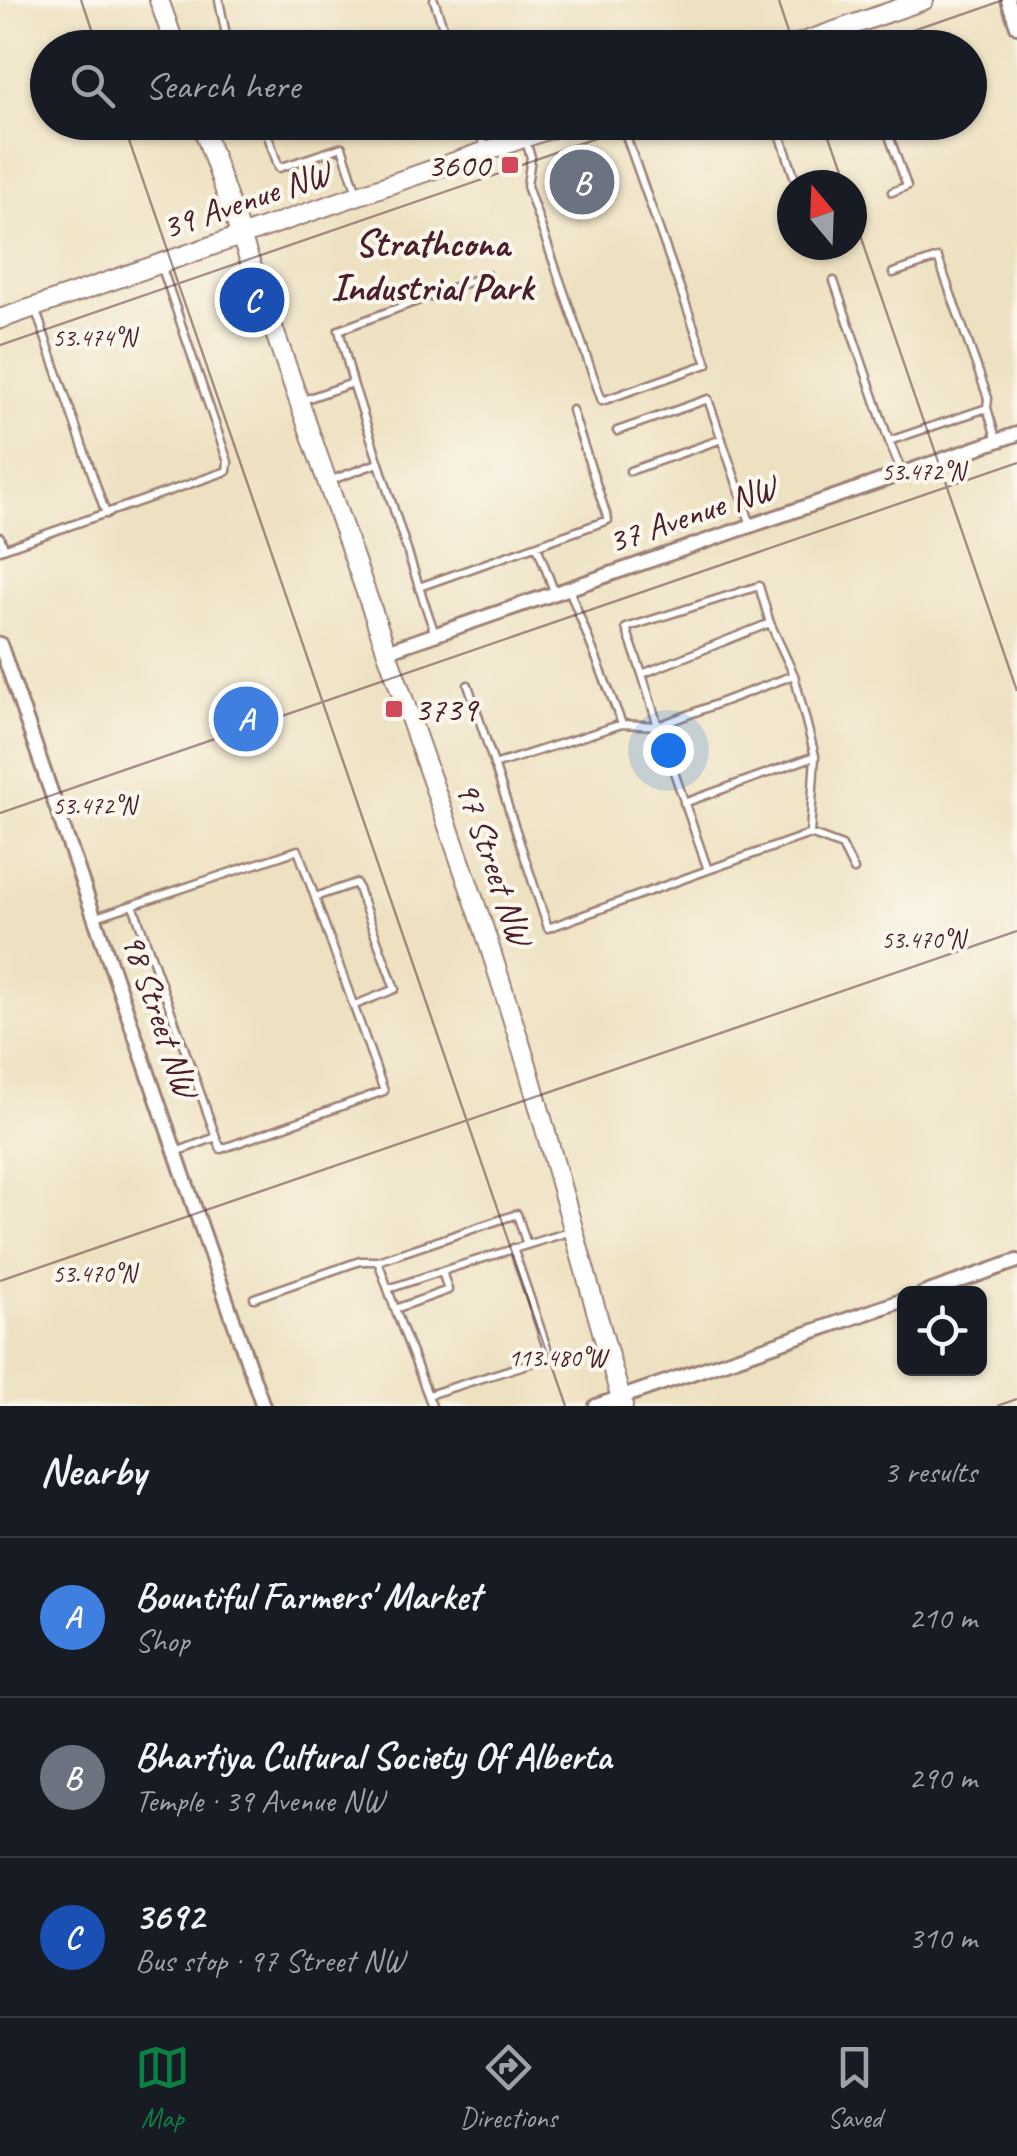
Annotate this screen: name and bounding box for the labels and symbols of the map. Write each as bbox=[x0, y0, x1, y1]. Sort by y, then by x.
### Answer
place label: 3600 bbox=[427, 143, 492, 188]
pin: B bbox=[550, 144, 614, 220]
street label: 39 Avenue NW bbox=[156, 149, 340, 250]
marker: 3600 bbox=[499, 154, 521, 176]
north arrow bbox=[777, 170, 867, 260]
district label: Strathcona Industrial Park bbox=[331, 220, 536, 311]
pin: C bbox=[220, 262, 284, 338]
text: 53.474°N bbox=[52, 322, 140, 354]
text: 53.472°N bbox=[881, 456, 969, 488]
street label: 37 Avenue NW bbox=[602, 463, 786, 564]
pin: A bbox=[214, 682, 278, 756]
place label: 3739 bbox=[414, 687, 480, 732]
marker: 3739 bbox=[383, 698, 405, 720]
your location bbox=[643, 725, 694, 776]
street label: 97 Street NW bbox=[445, 775, 544, 955]
text: 53.472°N bbox=[52, 790, 140, 822]
text: 53.470°N bbox=[881, 924, 969, 956]
street label: 98 Street NW bbox=[111, 927, 210, 1107]
text: 53.470°N bbox=[52, 1258, 140, 1290]
text: 113.480°W bbox=[508, 1342, 610, 1374]

